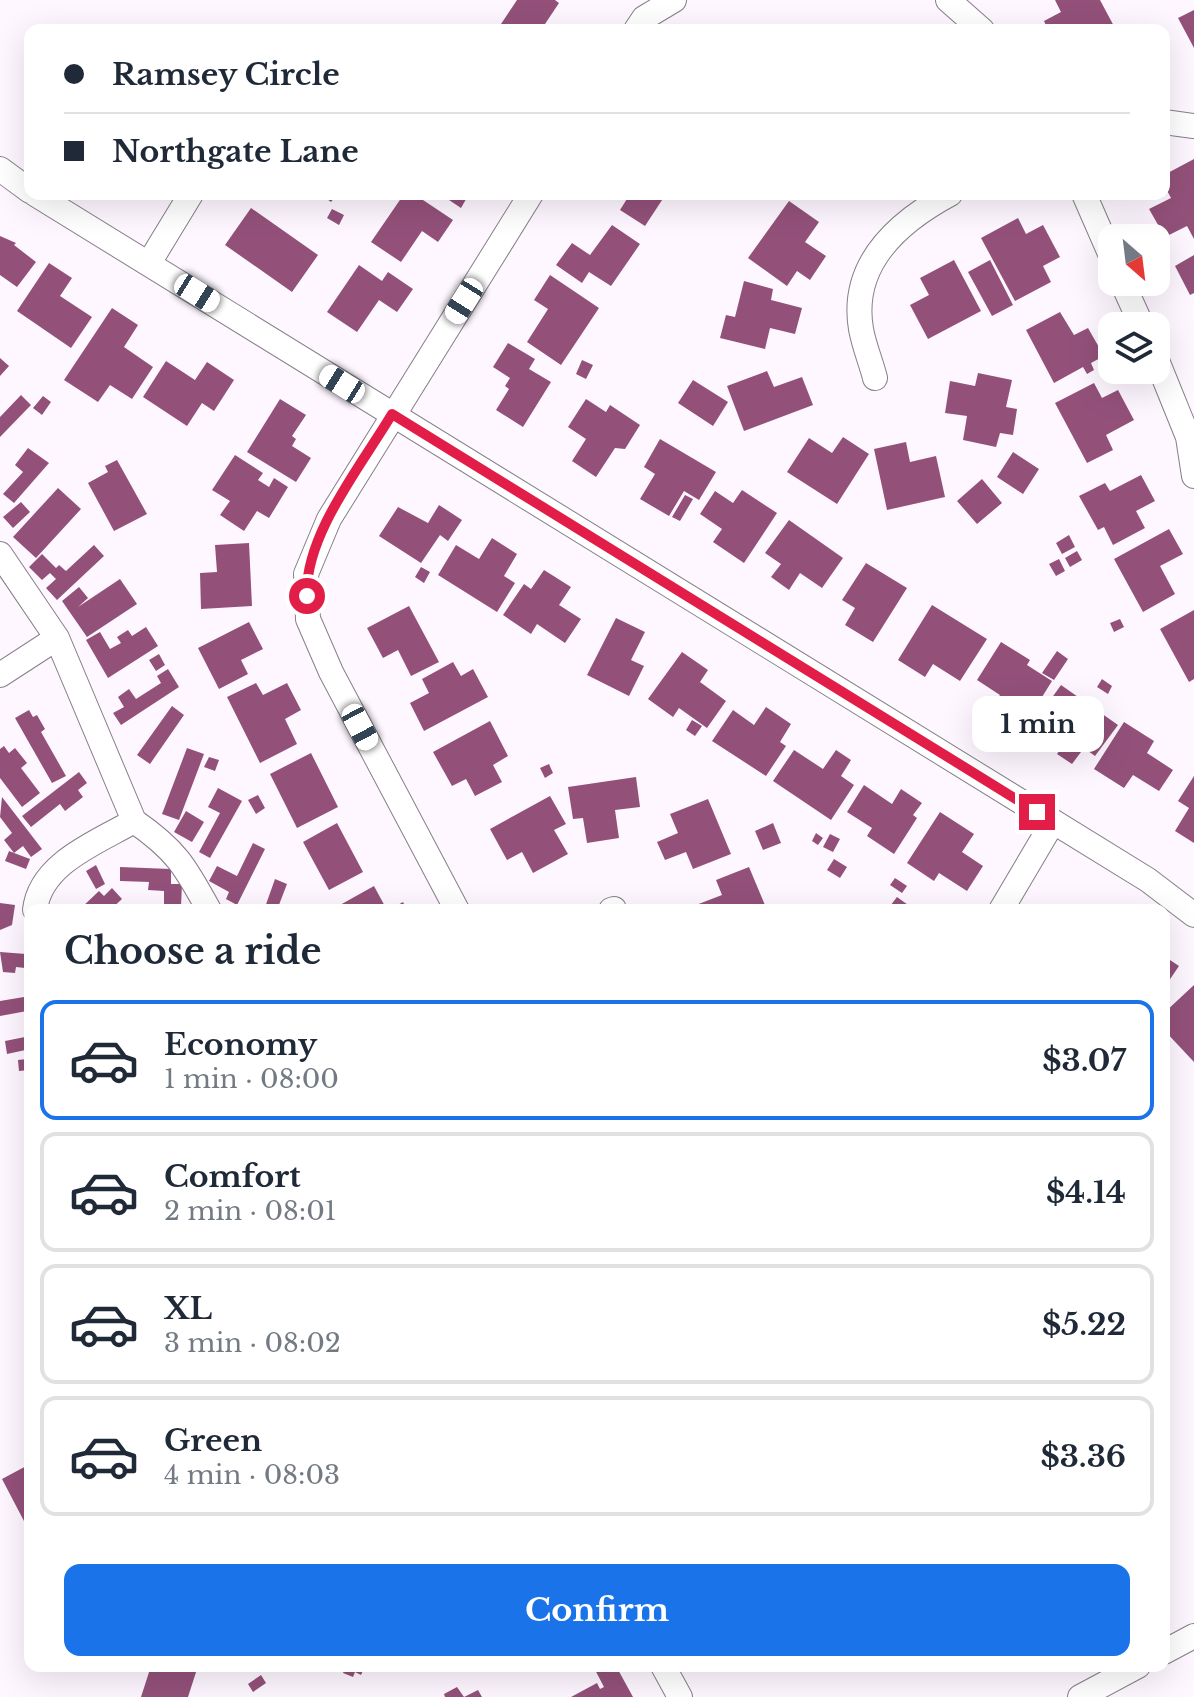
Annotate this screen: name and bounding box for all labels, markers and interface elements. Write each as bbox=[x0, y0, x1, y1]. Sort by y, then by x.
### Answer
text: Ramsey Circle bbox=[112, 56, 340, 93]
text: Northgate Lane bbox=[112, 133, 359, 170]
north arrow bbox=[1098, 224, 1170, 296]
map controls bbox=[1098, 224, 1170, 384]
car bbox=[170, 270, 224, 316]
car bbox=[441, 274, 487, 328]
button: layers bbox=[1098, 312, 1170, 384]
car bbox=[315, 361, 369, 407]
route start bbox=[289, 578, 325, 614]
callout: 1 min bbox=[971, 696, 1103, 752]
car bbox=[338, 700, 382, 754]
text: 1 min bbox=[1000, 708, 1076, 740]
route end bbox=[1019, 794, 1055, 830]
text: Choose a ride bbox=[64, 929, 321, 974]
icon: car bbox=[68, 1024, 140, 1096]
text: Economy bbox=[164, 1026, 317, 1063]
text: $3.07 bbox=[1042, 1042, 1126, 1079]
text: 1 min · 08:00 bbox=[164, 1063, 339, 1095]
icon: car bbox=[68, 1156, 140, 1228]
text: Comfort bbox=[164, 1158, 301, 1195]
text: $4.14 bbox=[1046, 1174, 1126, 1211]
text: 2 min · 08:01 bbox=[164, 1195, 336, 1227]
icon: car bbox=[68, 1288, 140, 1360]
text: XL bbox=[164, 1290, 212, 1327]
text: $5.22 bbox=[1042, 1306, 1126, 1343]
text: 3 min · 08:02 bbox=[164, 1327, 341, 1359]
icon: car bbox=[68, 1420, 140, 1492]
text: Green bbox=[164, 1422, 262, 1459]
text: $3.36 bbox=[1040, 1438, 1126, 1475]
text: 4 min · 08:03 bbox=[164, 1459, 340, 1491]
button: Confirm bbox=[64, 1564, 1130, 1656]

